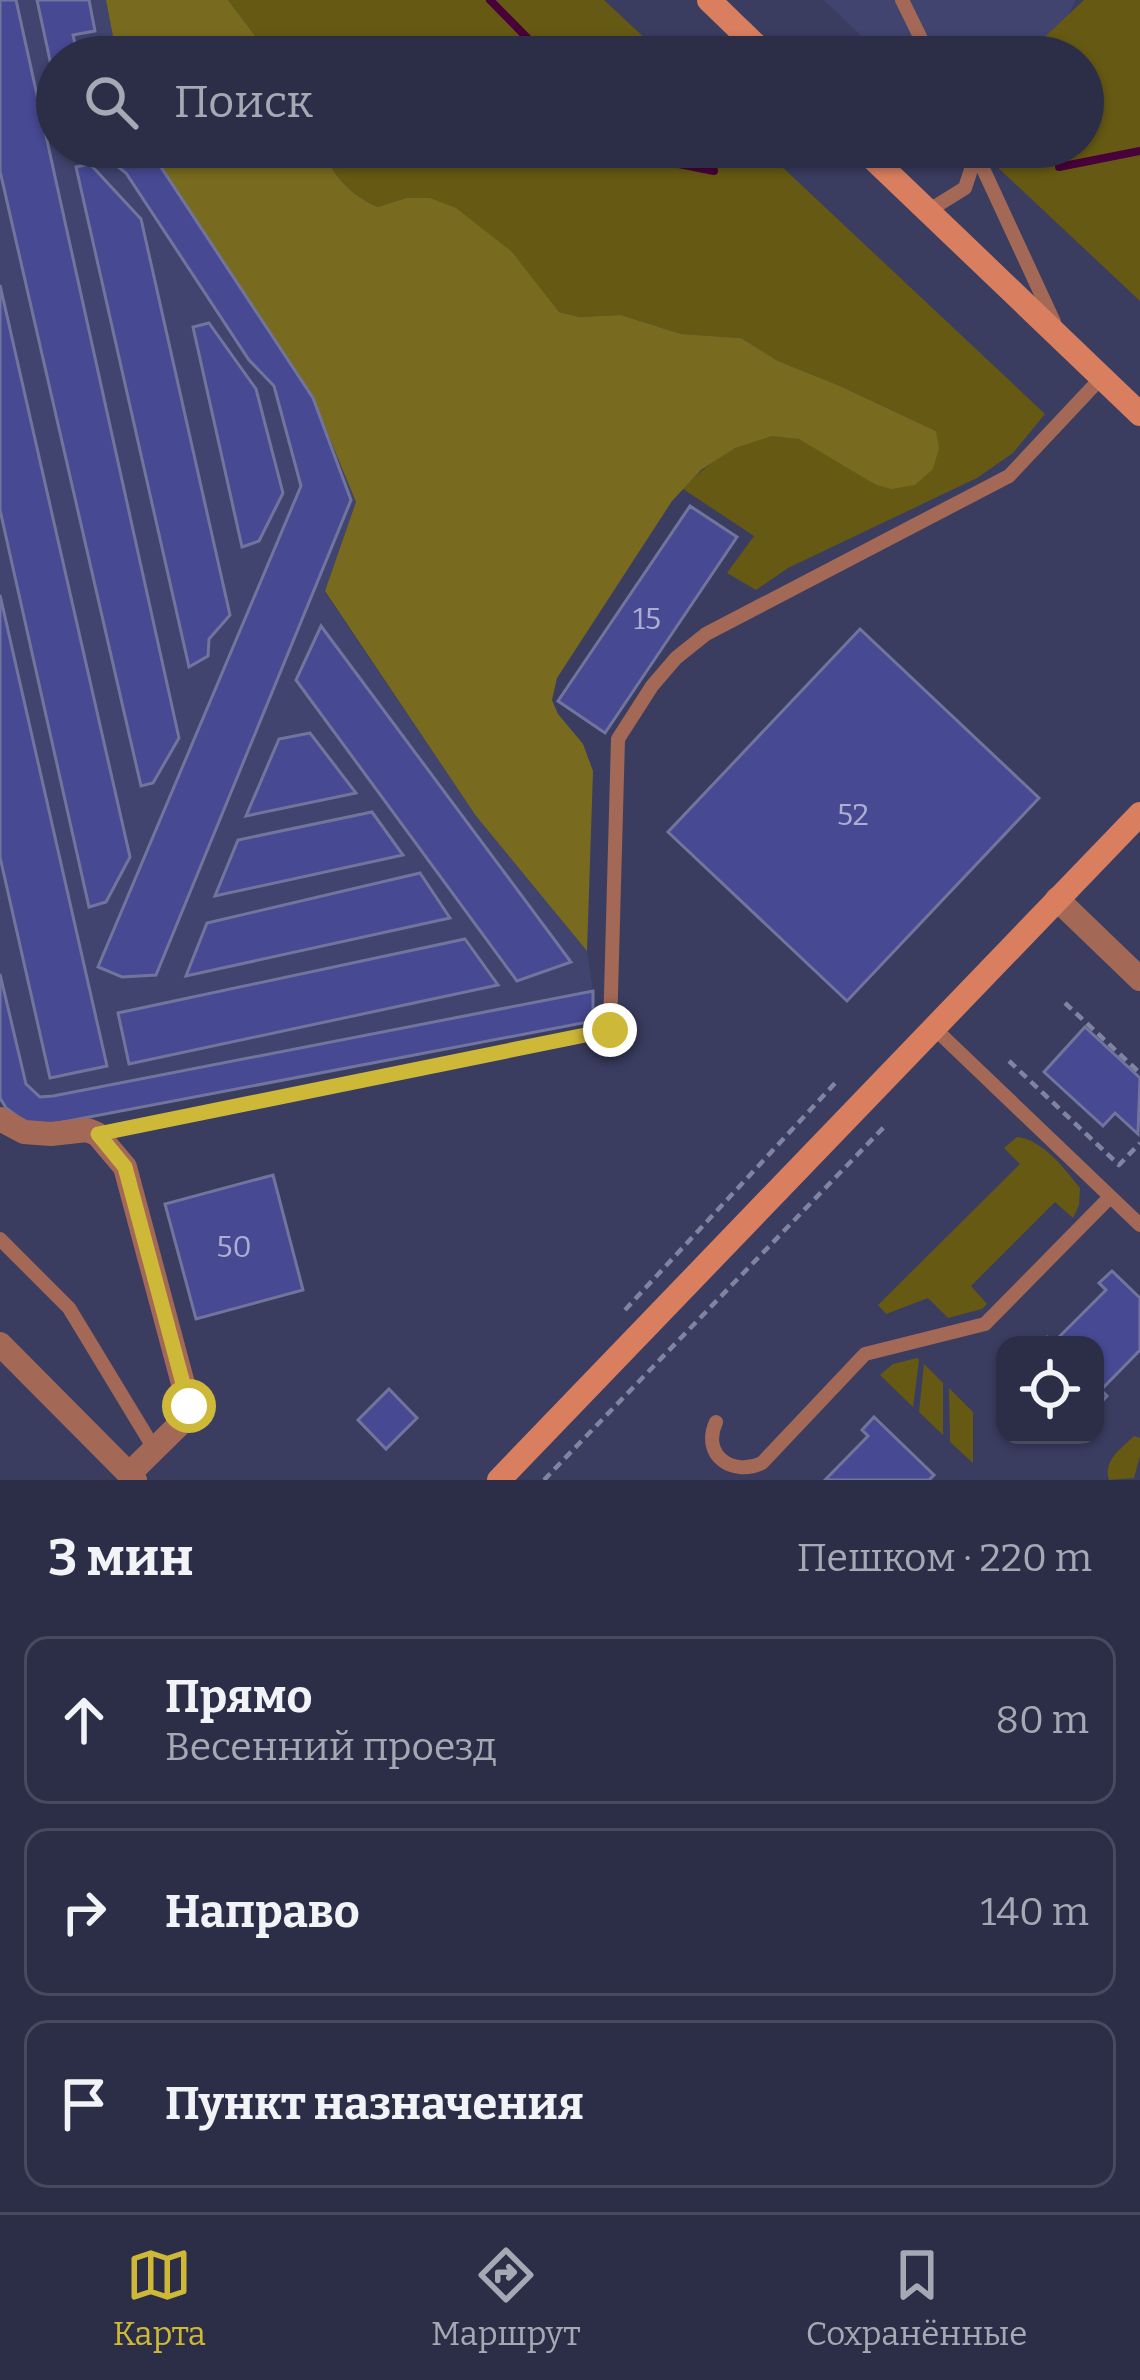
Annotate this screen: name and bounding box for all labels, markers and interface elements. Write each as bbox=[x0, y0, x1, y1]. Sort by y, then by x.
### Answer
search box bbox=[36, 36, 1104, 168]
icon: search bbox=[78, 69, 144, 135]
text: Поиск bbox=[174, 75, 313, 129]
house number: 15 bbox=[633, 601, 661, 637]
house number: 52 bbox=[837, 797, 869, 833]
route end bbox=[583, 1003, 637, 1057]
house number: 50 bbox=[216, 1229, 252, 1265]
map controls bbox=[996, 1336, 1104, 1444]
button: locate bbox=[996, 1336, 1104, 1444]
route start bbox=[162, 1379, 216, 1433]
text: 3 мин bbox=[48, 1527, 193, 1589]
text: Пешком · 220 m bbox=[797, 1535, 1092, 1581]
text: Прямо bbox=[165, 1670, 312, 1724]
icon: ahead bbox=[51, 1687, 117, 1753]
text: 80 m bbox=[996, 1697, 1089, 1743]
text: Весенний проезд bbox=[165, 1724, 497, 1770]
icon: right bbox=[51, 1879, 117, 1945]
text: Направо bbox=[165, 1885, 360, 1939]
text: 140 m bbox=[980, 1889, 1089, 1935]
icon: arrive bbox=[51, 2071, 117, 2137]
text: Пункт назначения bbox=[165, 2077, 584, 2131]
tab: Карта bbox=[113, 2242, 206, 2354]
tab: Маршрут bbox=[431, 2242, 580, 2354]
tab: Сохранённые bbox=[806, 2242, 1027, 2354]

